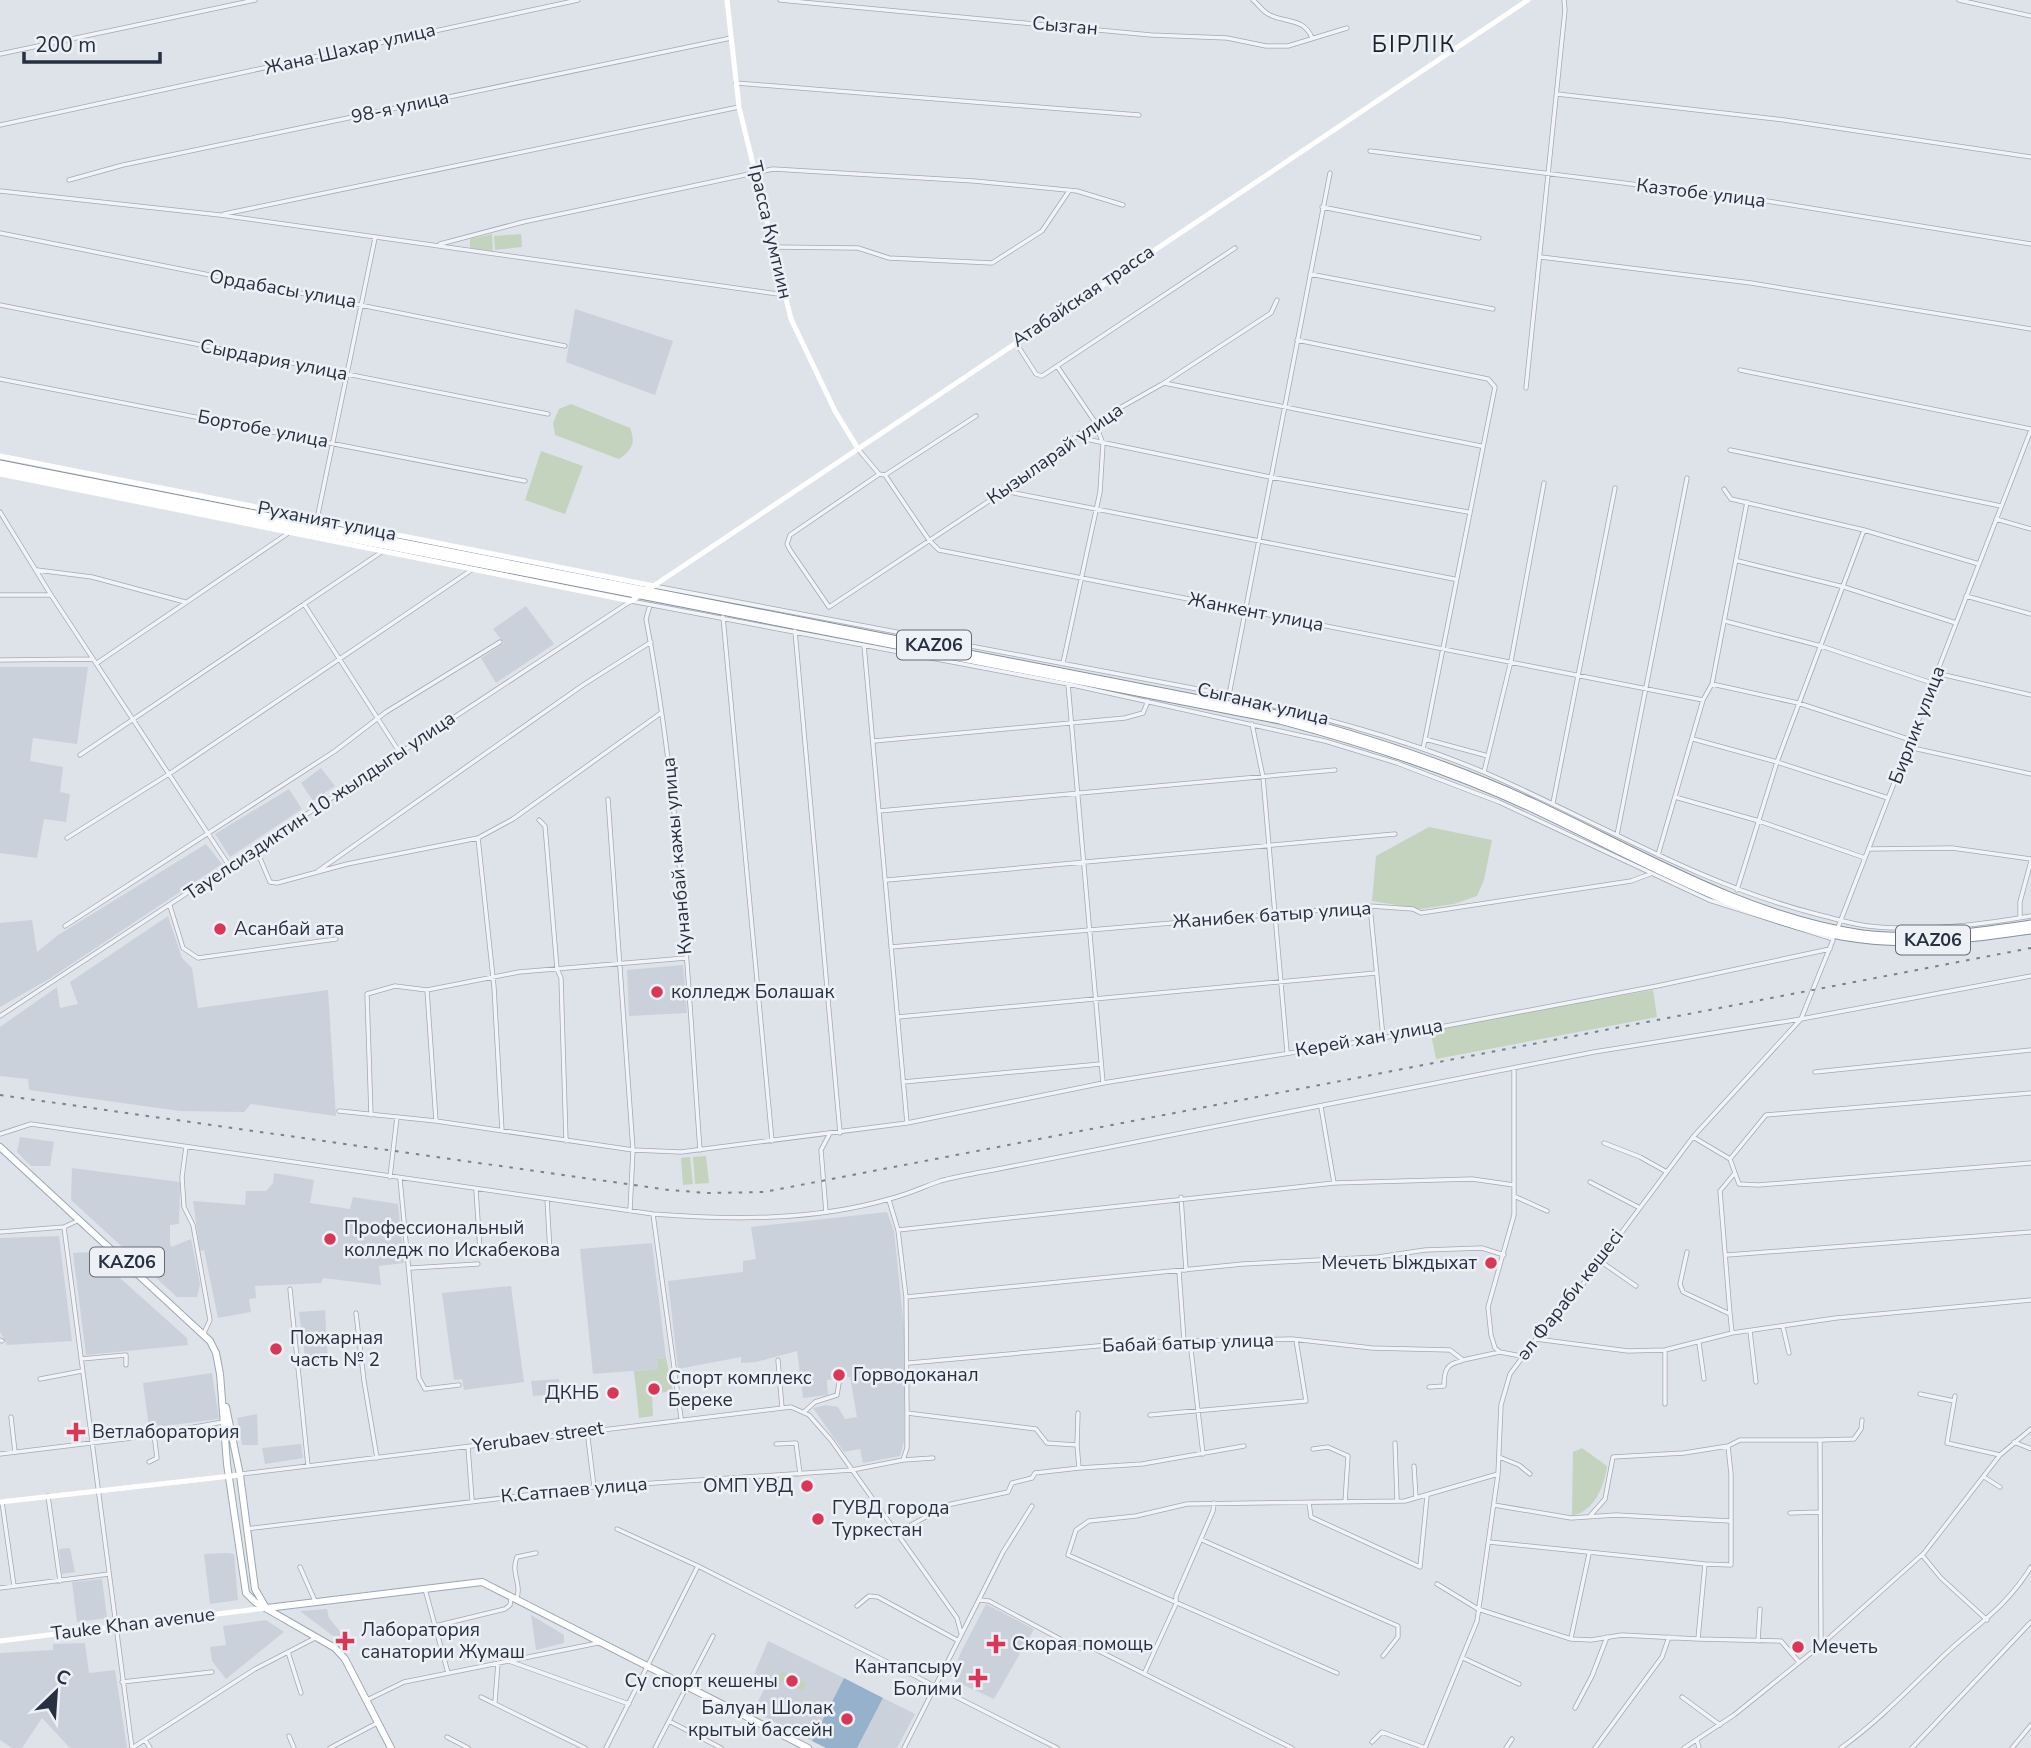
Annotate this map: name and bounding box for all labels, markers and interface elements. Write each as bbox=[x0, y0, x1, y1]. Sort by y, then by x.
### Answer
street label: Сызган bbox=[1031, 10, 1099, 42]
street label: Жана Шахар улица bbox=[262, 17, 438, 81]
scale bar bbox=[24, 21, 161, 65]
district label: БІРЛІК bbox=[1372, 29, 1456, 60]
text: 200 m bbox=[35, 31, 96, 59]
street label: 98-я улица bbox=[349, 84, 451, 130]
street label: Трасса Кумтиин bbox=[742, 159, 798, 301]
street label: Казтобе улица bbox=[1635, 172, 1767, 214]
street label: Атабайская трасса bbox=[1007, 239, 1159, 353]
street label: Ордабасы улица bbox=[207, 263, 359, 315]
street label: Сырдария улица bbox=[198, 333, 350, 387]
street label: Кызыларай улица bbox=[982, 397, 1128, 511]
street label: Бортобе улица bbox=[195, 404, 331, 454]
street label: Руханият улица bbox=[255, 495, 399, 547]
street label: Жанкент улица bbox=[1186, 586, 1326, 638]
road number: KАZ06 bbox=[897, 630, 971, 660]
street label: Бирлик улица bbox=[1883, 662, 1951, 788]
street label: Сыганак улица bbox=[1195, 676, 1331, 732]
street label: Тауелсиздиктин 10 жылдыгы улица bbox=[180, 705, 460, 907]
street label: Кунанбай кажы улица bbox=[655, 756, 699, 956]
street label: Жанибек батыр улица bbox=[1172, 895, 1372, 935]
place label: Асанбай ата bbox=[234, 916, 344, 942]
marker: Асанбай ата bbox=[212, 921, 228, 937]
road number: KАZ06 bbox=[1896, 925, 1970, 954]
place label: колледж Болашак bbox=[671, 979, 834, 1005]
marker: колледж Болашак bbox=[649, 984, 665, 1000]
street label: Керей хан улица bbox=[1293, 1012, 1445, 1064]
place label: Профессиональный колледж по Искабекова bbox=[344, 1215, 560, 1263]
street label: әл Фараби көшесі bbox=[1510, 1224, 1630, 1366]
marker: Профессиональный колледж по Искабекова bbox=[322, 1231, 338, 1247]
road number: KАZ06 bbox=[90, 1247, 164, 1276]
place label: Мечеть Ыждыхат bbox=[1321, 1250, 1478, 1276]
marker: Мечеть Ыждыхат bbox=[1483, 1255, 1499, 1271]
place label: Пожарная часть № 2 bbox=[290, 1325, 383, 1373]
street label: Бабай батыр улица bbox=[1101, 1327, 1275, 1359]
marker: Пожарная часть № 2 bbox=[268, 1341, 284, 1357]
place label: Горводоканал bbox=[853, 1362, 979, 1388]
place label: Спорт комплекс Береке bbox=[668, 1365, 812, 1413]
marker: Горводоканал bbox=[831, 1367, 847, 1383]
place label: ДКНБ bbox=[545, 1380, 599, 1406]
marker: Спорт комплекс Береке bbox=[646, 1381, 662, 1397]
marker: ДКНБ bbox=[605, 1385, 621, 1401]
street label: Yerubaev street bbox=[470, 1415, 606, 1459]
place label: Ветлаборатория bbox=[92, 1419, 239, 1445]
marker: Ветлаборатория bbox=[66, 1422, 86, 1442]
street label: К.Сатпаев улица bbox=[500, 1471, 648, 1509]
place label: ОМП УВД bbox=[703, 1473, 793, 1499]
marker: ОМП УВД bbox=[799, 1478, 815, 1494]
place label: ГУВД города Туркестан bbox=[832, 1495, 950, 1543]
marker: ГУВД города Туркестан bbox=[810, 1511, 826, 1527]
street label: Tauke Khan avenue bbox=[50, 1601, 216, 1647]
place label: Лаборатория санатории Жумаш bbox=[361, 1617, 525, 1665]
marker: Лаборатория санатории Жумаш bbox=[335, 1631, 355, 1651]
place label: Скорая помощь bbox=[1012, 1631, 1153, 1657]
marker: Скорая помощь bbox=[986, 1634, 1006, 1654]
place label: Мечеть bbox=[1812, 1634, 1878, 1660]
marker: Мечеть bbox=[1790, 1639, 1806, 1655]
place label: Кантапсыру Болими bbox=[855, 1654, 962, 1702]
north arrow bbox=[21, 1657, 91, 1727]
text: С bbox=[51, 1663, 74, 1692]
place label: Су спорт кешены bbox=[624, 1668, 778, 1694]
marker: Кантапсыру Болими bbox=[968, 1668, 988, 1688]
marker: Су спорт кешены bbox=[784, 1673, 800, 1689]
place label: Балуан Шолак крытый бассейн bbox=[688, 1695, 833, 1743]
marker: Балуан Шолак крытый бассейн bbox=[839, 1711, 855, 1727]

